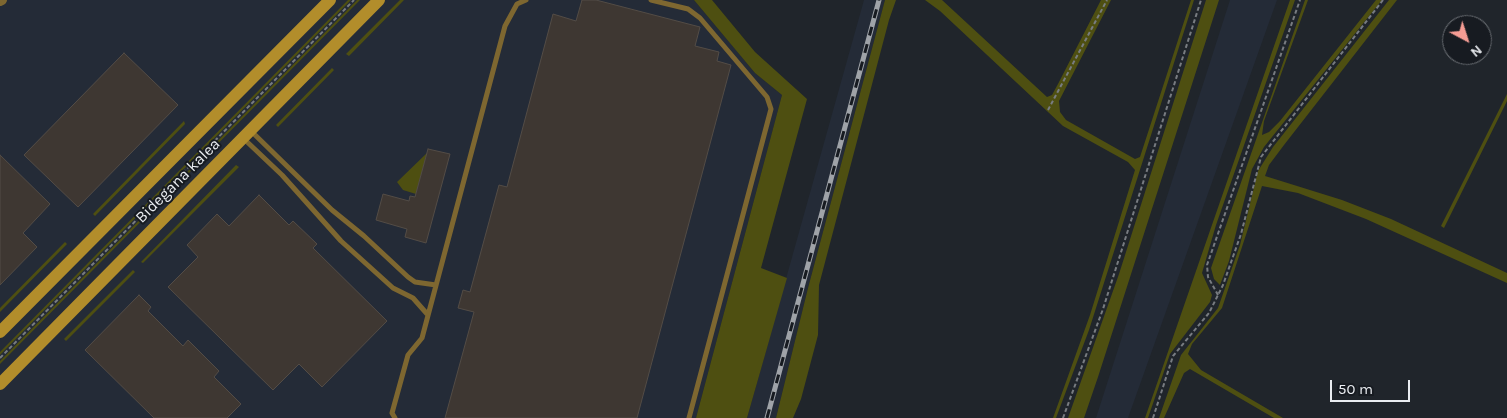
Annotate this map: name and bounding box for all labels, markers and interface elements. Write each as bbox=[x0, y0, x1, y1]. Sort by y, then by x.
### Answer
north arrow bbox=[1442, 15, 1492, 65]
text: N bbox=[1467, 41, 1486, 61]
street label: Bidegana kalea bbox=[132, 135, 224, 227]
scale bar bbox=[1332, 370, 1412, 402]
text: 50 m bbox=[1338, 380, 1373, 398]

